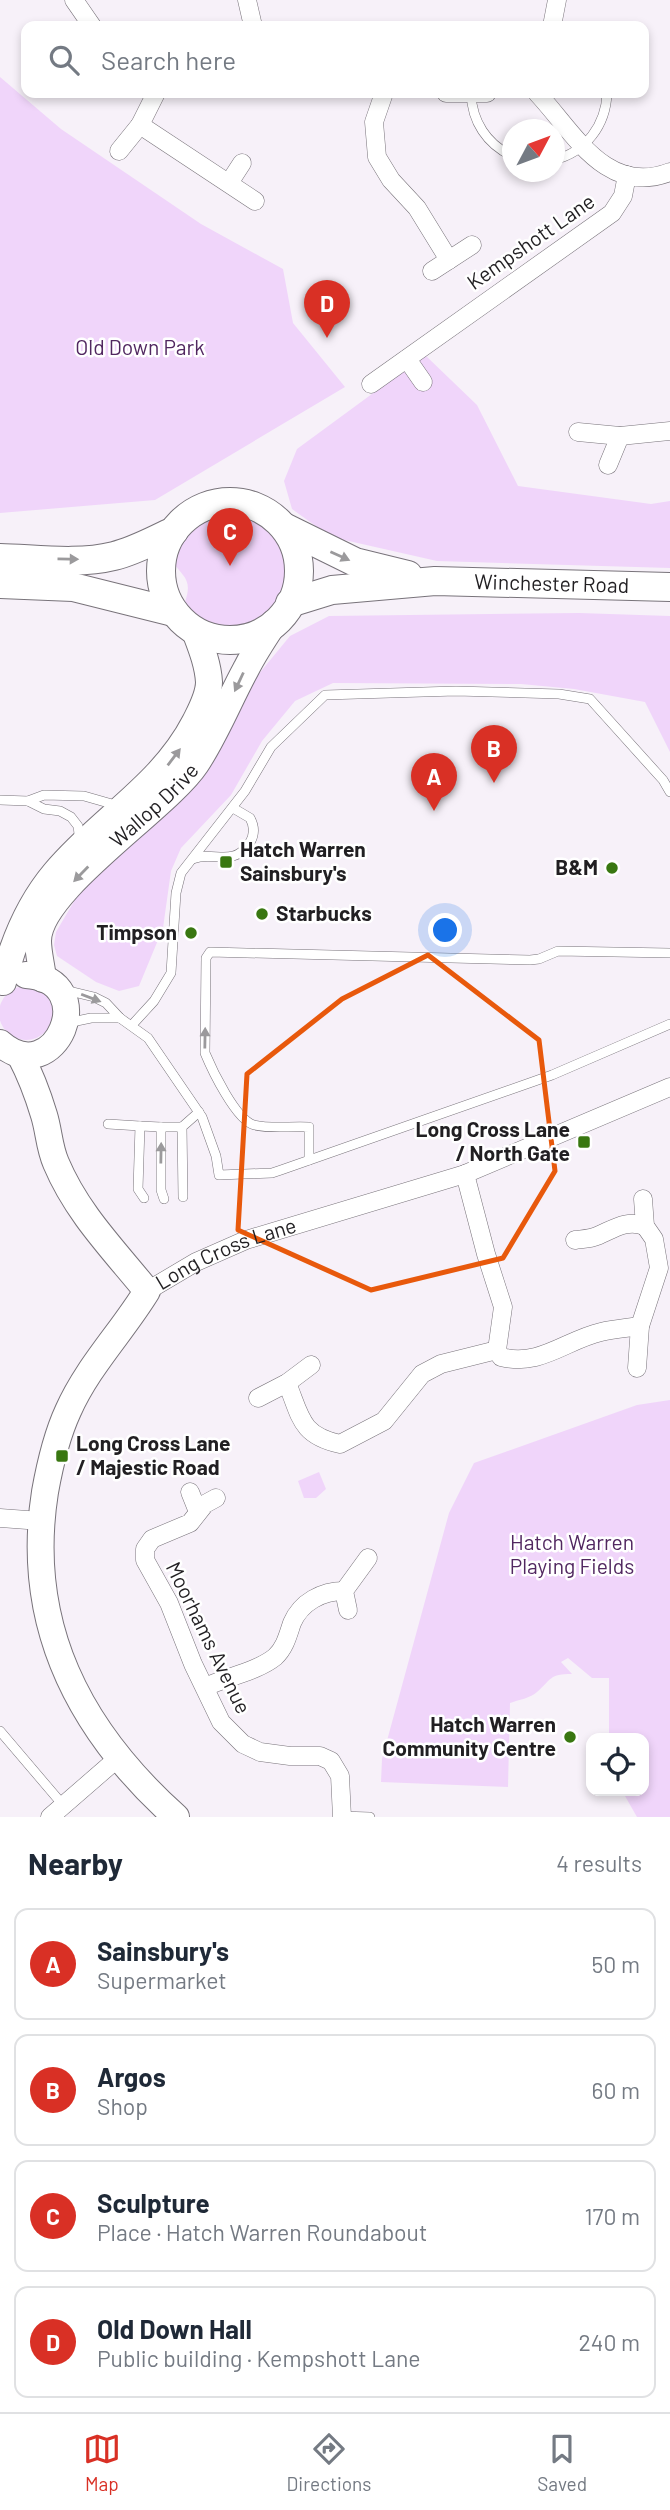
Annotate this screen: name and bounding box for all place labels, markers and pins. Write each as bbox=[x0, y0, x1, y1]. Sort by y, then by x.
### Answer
pin: D bbox=[304, 280, 350, 338]
pin: C bbox=[207, 508, 253, 566]
pin: B bbox=[471, 725, 517, 783]
pin: A bbox=[411, 753, 457, 811]
place label: Hatch Warren Sainsbury's bbox=[240, 836, 366, 885]
marker: Hatch Warren Sainsbury's bbox=[218, 854, 234, 870]
place label: B&M bbox=[555, 854, 598, 879]
marker: B&M bbox=[604, 860, 620, 876]
place label: Starbucks bbox=[276, 900, 372, 925]
marker: Starbucks bbox=[254, 906, 270, 922]
place label: Timpson bbox=[96, 919, 177, 944]
marker: Timpson bbox=[183, 925, 199, 941]
place label: Long Cross Lane / North Gate bbox=[416, 1116, 570, 1165]
marker: Long Cross Lane / North Gate bbox=[576, 1134, 592, 1150]
place label: Long Cross Lane / Majestic Road bbox=[76, 1430, 230, 1479]
marker: Long Cross Lane / Majestic Road bbox=[54, 1448, 70, 1464]
place label: Hatch Warren Community Centre bbox=[383, 1711, 556, 1760]
marker: Hatch Warren Community Centre bbox=[562, 1729, 578, 1745]

